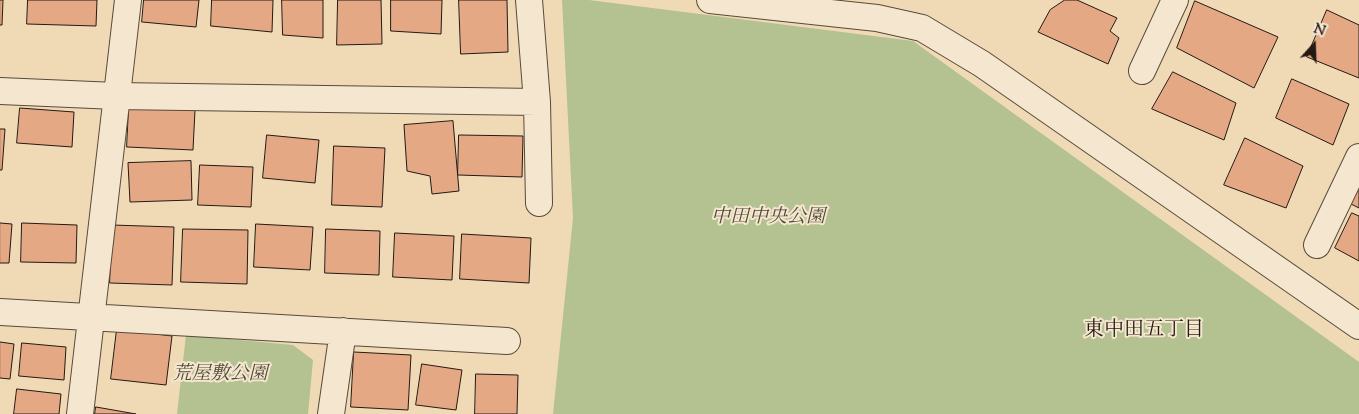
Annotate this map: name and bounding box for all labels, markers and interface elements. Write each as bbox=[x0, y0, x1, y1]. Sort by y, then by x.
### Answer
north arrow bbox=[1289, 20, 1339, 70]
text: N bbox=[1310, 20, 1328, 42]
park label: 中田中央公園 bbox=[711, 208, 825, 230]
district label: 東中田五丁目 bbox=[1084, 320, 1204, 344]
park label: 荒屋敷公園 bbox=[173, 365, 267, 387]

